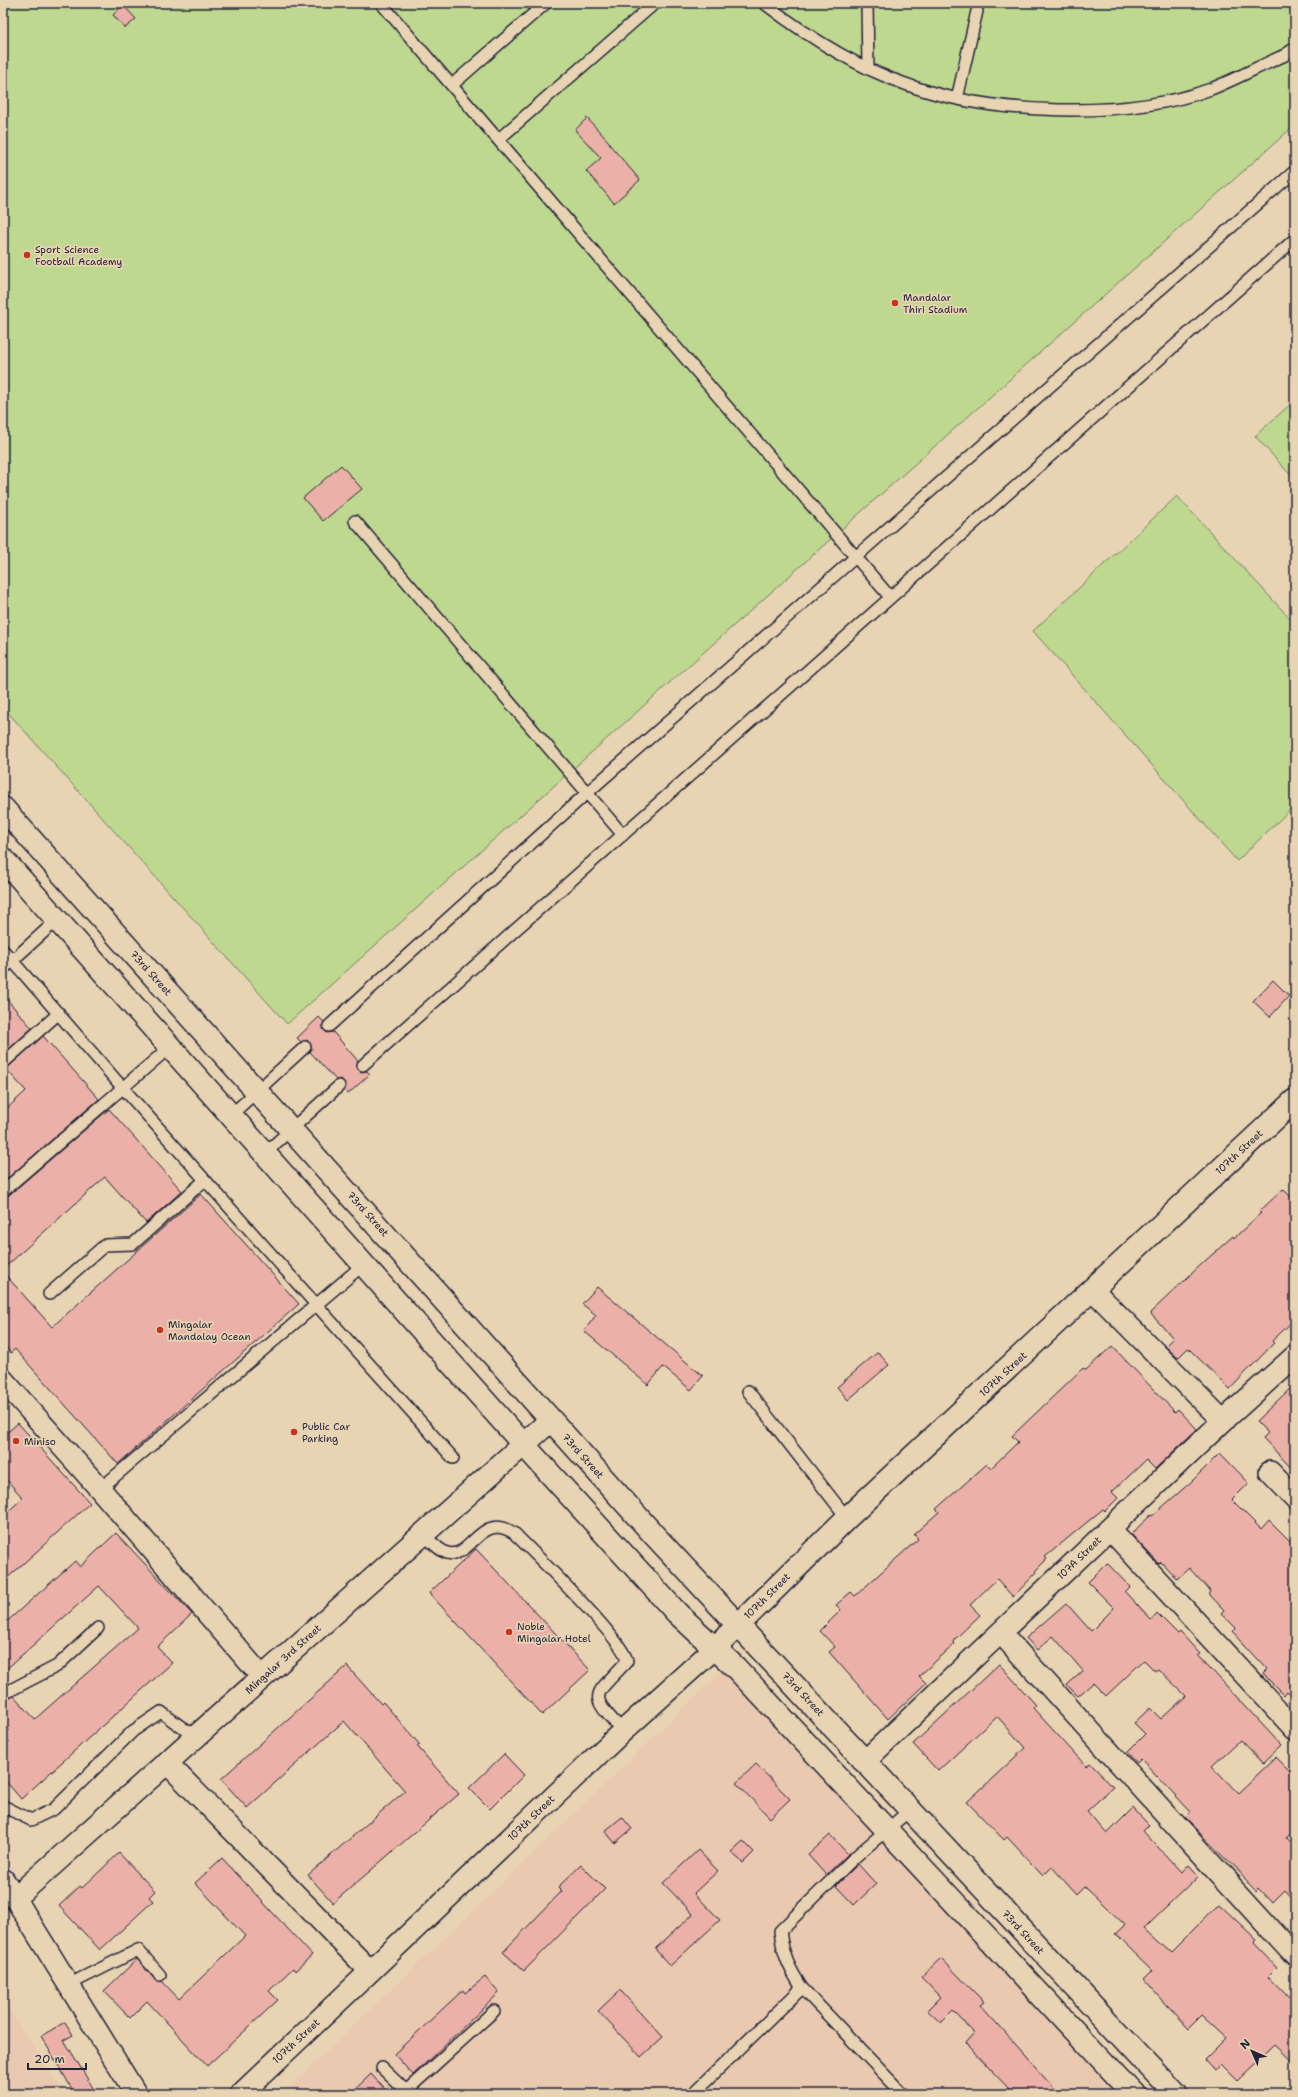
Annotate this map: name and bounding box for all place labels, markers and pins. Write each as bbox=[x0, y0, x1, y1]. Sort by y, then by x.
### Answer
place label: Sport Science Football Academy bbox=[35, 243, 123, 268]
marker: Sport Science Football Academy bbox=[22, 250, 32, 260]
place label: Mandalar Thiri Stadium bbox=[903, 291, 968, 316]
marker: Mandalar Thiri Stadium bbox=[890, 298, 900, 308]
place label: Mingalar Mandalay Ocean bbox=[168, 1318, 251, 1343]
marker: Mingalar Mandalay Ocean bbox=[155, 1325, 165, 1335]
place label: Public Car Parking bbox=[302, 1420, 350, 1445]
marker: Public Car Parking bbox=[289, 1427, 299, 1437]
place label: Miniso bbox=[24, 1435, 56, 1448]
marker: Miniso bbox=[11, 1436, 21, 1446]
place label: Noble Mingalar Hotel bbox=[517, 1620, 591, 1645]
marker: Noble Mingalar Hotel bbox=[504, 1627, 514, 1637]

